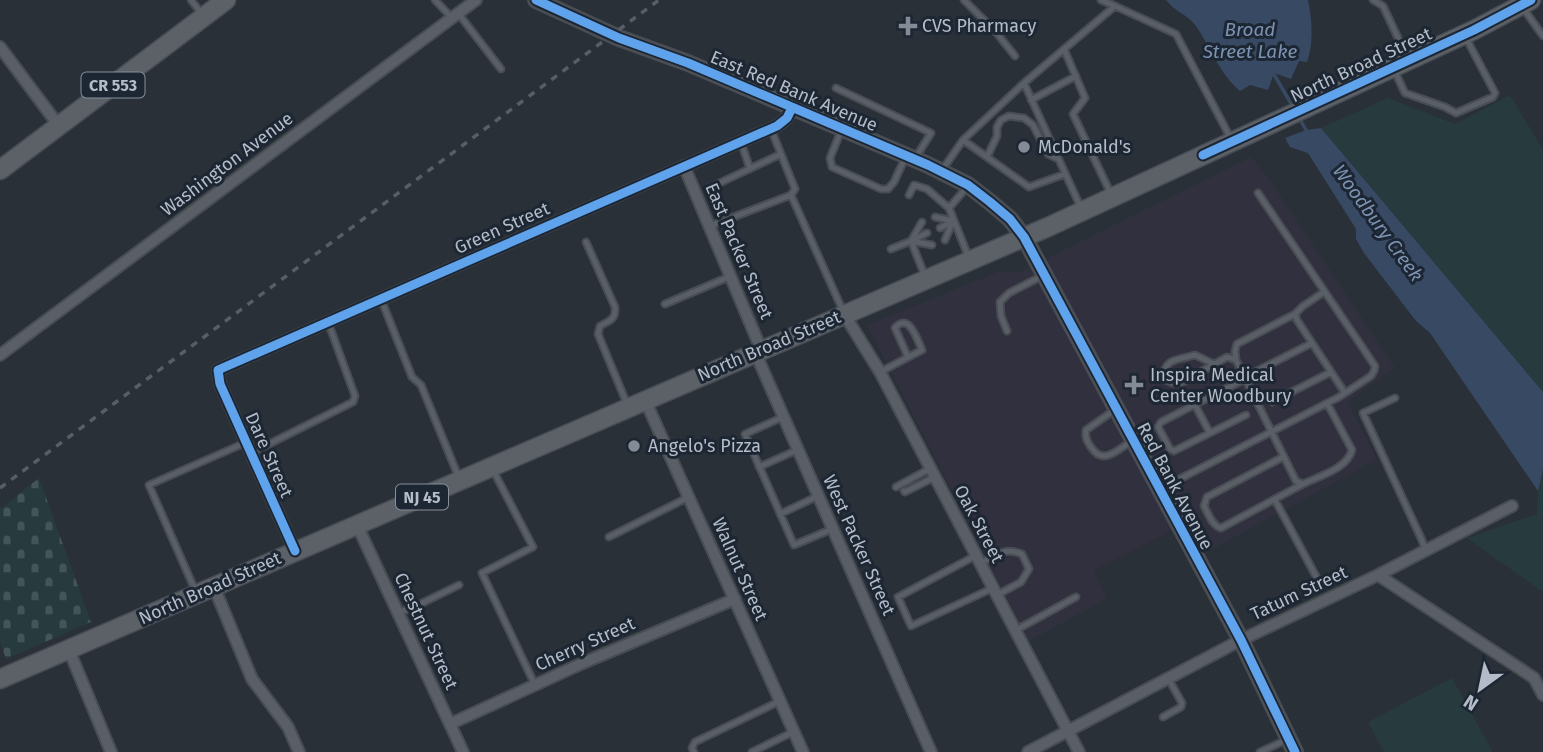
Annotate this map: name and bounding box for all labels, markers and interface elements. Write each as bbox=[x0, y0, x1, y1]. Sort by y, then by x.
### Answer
place label: CVS Pharmacy bbox=[922, 15, 1037, 37]
marker: CVS Pharmacy bbox=[900, 18, 916, 34]
water label: Broad Street Lake bbox=[1202, 18, 1298, 63]
street label: North Broad Street bbox=[1287, 22, 1436, 107]
street label: East Red Bank Avenue bbox=[707, 46, 881, 136]
road number: CR 553 bbox=[82, 72, 144, 97]
street label: Washington Avenue bbox=[157, 107, 297, 221]
place label: McDonald's bbox=[1038, 136, 1131, 158]
marker: McDonald's bbox=[1016, 139, 1032, 155]
water label: Woodbury Creek bbox=[1328, 160, 1428, 286]
street label: East Packer Street bbox=[700, 180, 778, 323]
street label: Green Street bbox=[451, 197, 553, 259]
street label: North Broad Street bbox=[694, 306, 844, 386]
place label: Inspira Medical Center Woodbury bbox=[1150, 364, 1291, 407]
marker: Inspira Medical Center Woodbury bbox=[1124, 375, 1144, 395]
street label: Dare Street bbox=[240, 409, 298, 502]
street label: Red Bank Avenue bbox=[1132, 419, 1218, 553]
place label: Angelo's Pizza bbox=[648, 435, 761, 457]
marker: Angelo's Pizza bbox=[626, 438, 642, 454]
street label: West Packer Street bbox=[818, 471, 900, 619]
street label: Oak Street bbox=[949, 481, 1009, 567]
road number: NJ 45 bbox=[396, 484, 448, 510]
street label: Walnut Street bbox=[708, 514, 773, 624]
street label: North Broad Street bbox=[135, 547, 285, 629]
street label: Tatum Street bbox=[1247, 561, 1351, 625]
street label: Chestnut Street bbox=[389, 569, 463, 693]
street label: Cherry Street bbox=[532, 612, 639, 676]
north arrow bbox=[1445, 654, 1515, 724]
text: N bbox=[1459, 690, 1483, 716]

